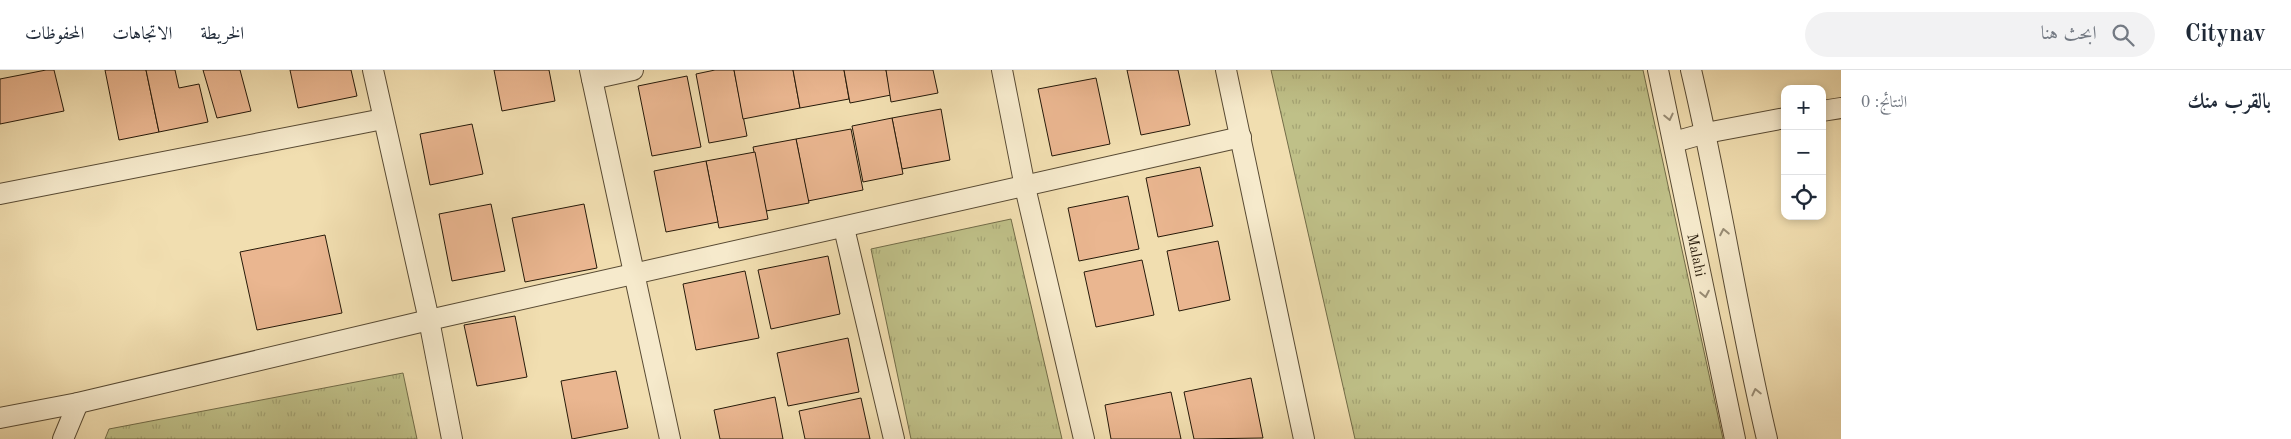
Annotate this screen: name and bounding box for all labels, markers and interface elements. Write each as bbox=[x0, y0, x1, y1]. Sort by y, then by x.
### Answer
search box bbox=[1805, 12, 2155, 57]
icon: search bbox=[2109, 21, 2137, 49]
text: Citynav bbox=[2185, 23, 2266, 47]
text: المحفوظات bbox=[25, 25, 84, 43]
text: الاتجاهات bbox=[112, 25, 172, 43]
text: الخريطة bbox=[200, 25, 244, 43]
text: ابحث هنا bbox=[2041, 25, 2097, 44]
map controls bbox=[1781, 85, 1826, 220]
button: + bbox=[1781, 85, 1826, 130]
text: بالقرب منك bbox=[2188, 92, 2271, 113]
text: النتائج: 0 bbox=[1861, 95, 1907, 111]
one-way arrow bbox=[1663, 113, 1674, 122]
button: − bbox=[1781, 130, 1826, 175]
button: locate bbox=[1781, 175, 1826, 220]
one-way arrow bbox=[1720, 228, 1730, 236]
street label: Malahi bbox=[1683, 232, 1707, 278]
one-way arrow bbox=[1699, 289, 1709, 298]
one-way arrow bbox=[1751, 388, 1761, 396]

